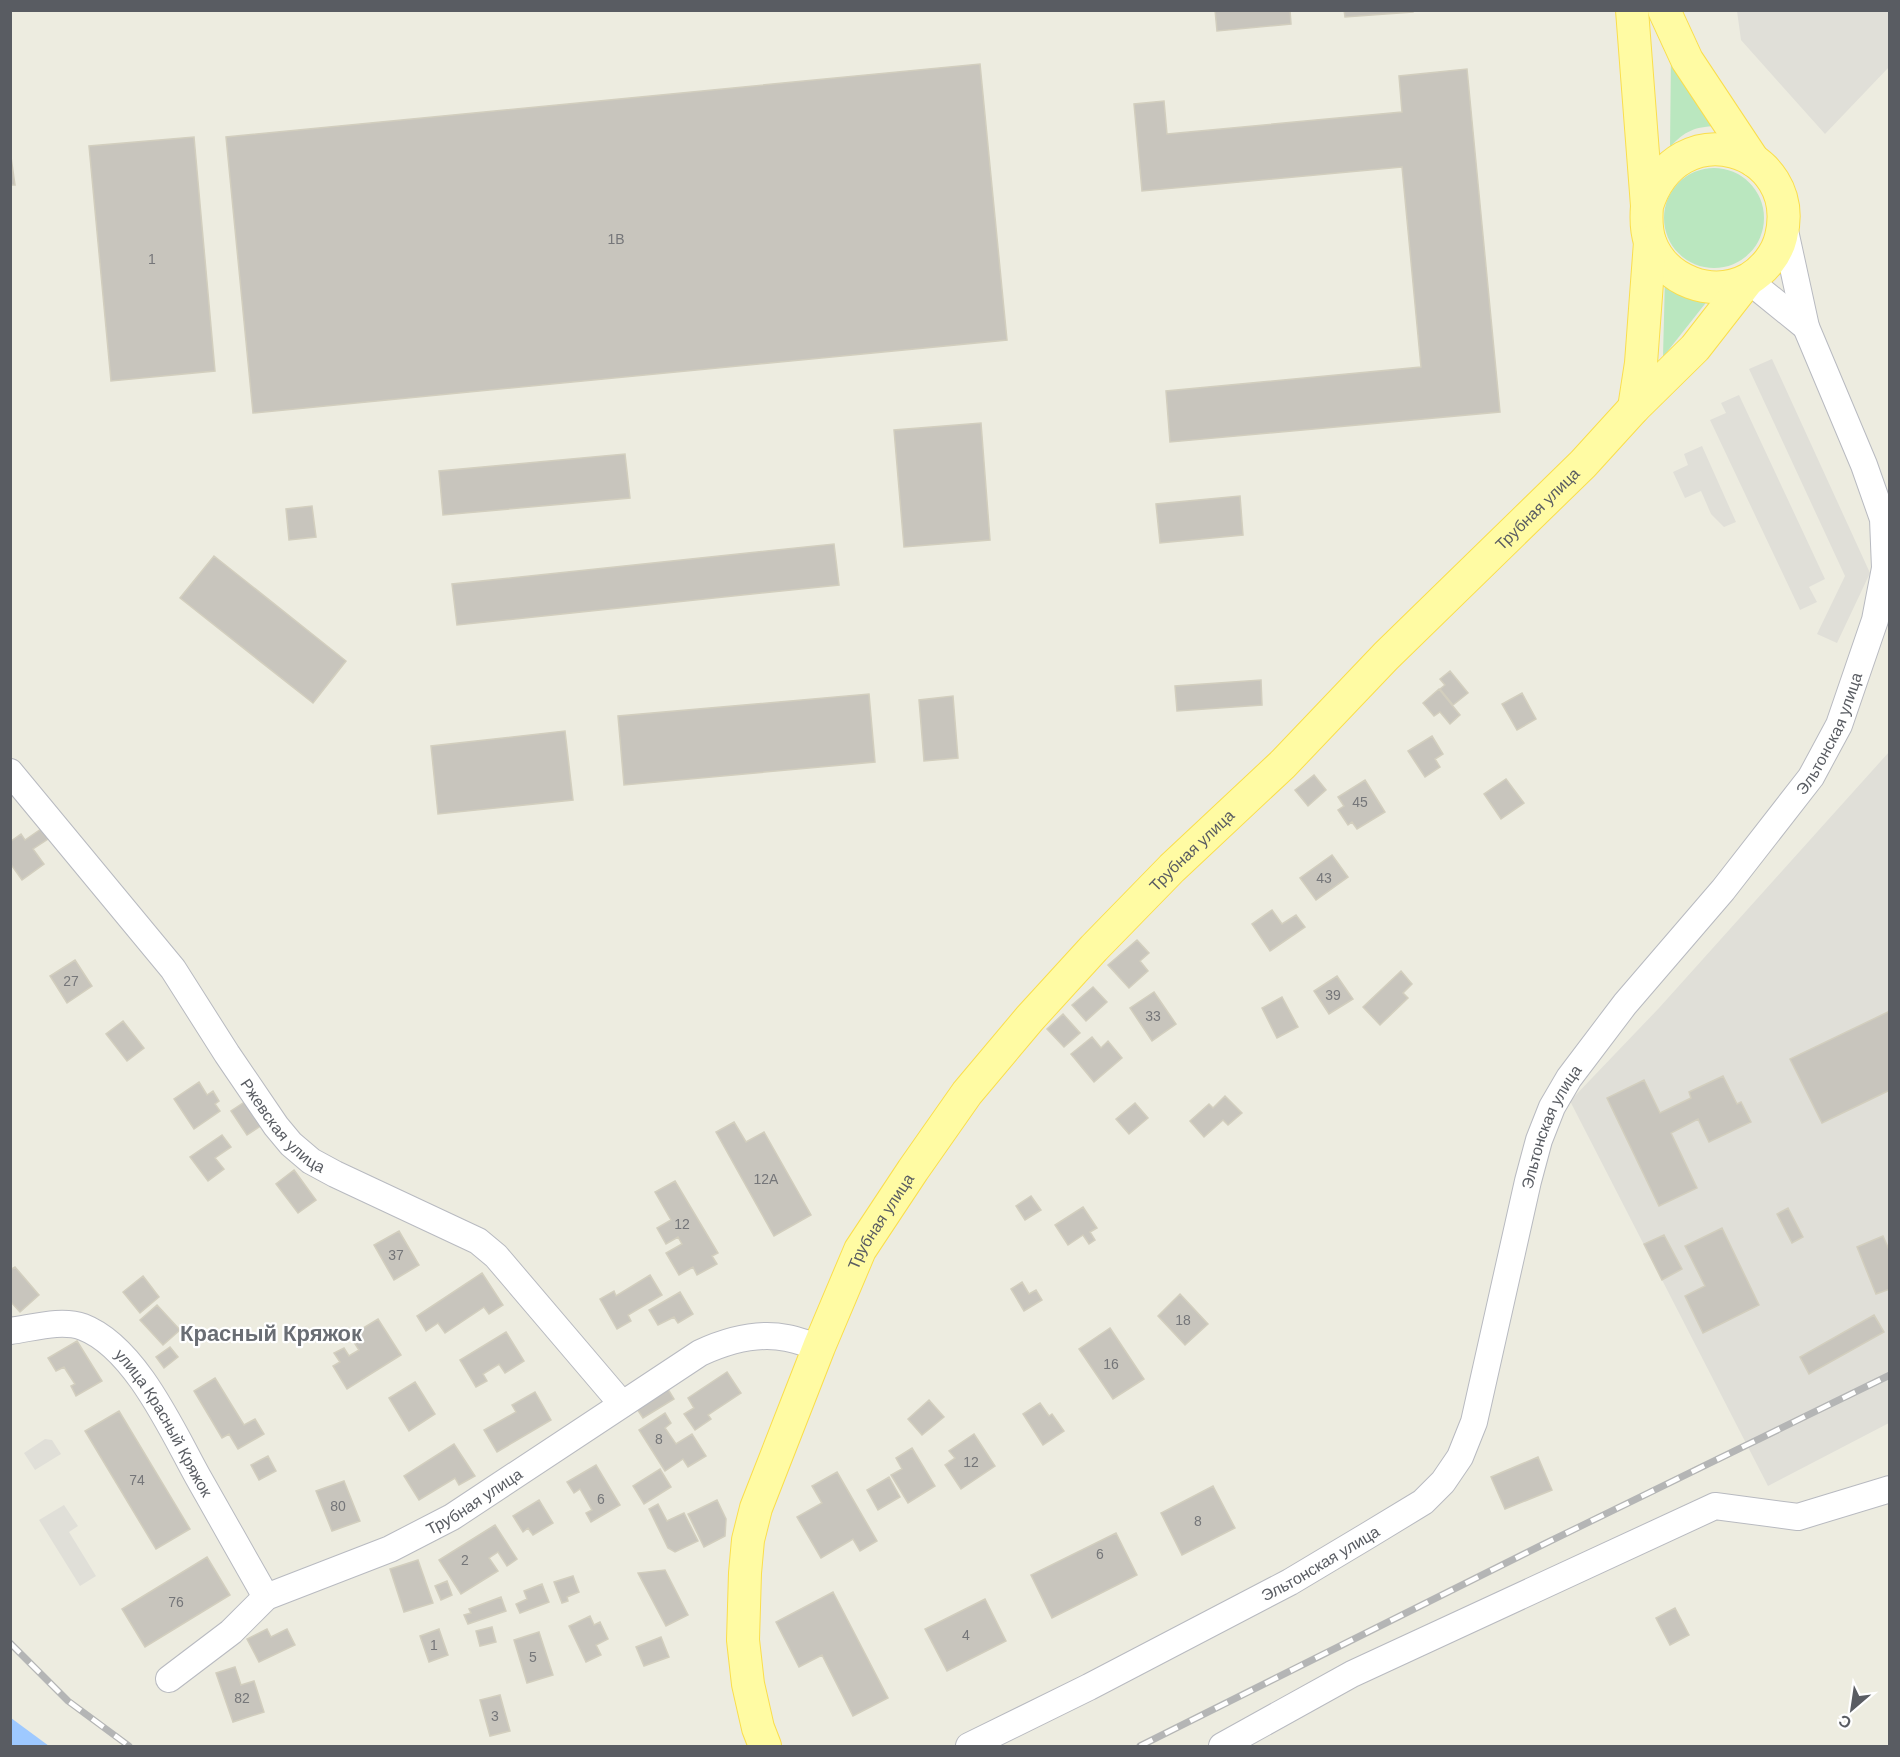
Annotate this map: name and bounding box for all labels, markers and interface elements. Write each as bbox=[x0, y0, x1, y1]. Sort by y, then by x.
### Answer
house number: 1В bbox=[607, 231, 625, 247]
house number: 1 bbox=[148, 251, 156, 267]
street label: Трубная улица bbox=[1492, 465, 1583, 553]
street label: Эльтонская улица bbox=[1793, 670, 1865, 798]
house number: 45 bbox=[1352, 794, 1368, 810]
street label: Трубная улица bbox=[1146, 806, 1238, 895]
house number: 43 bbox=[1316, 870, 1332, 886]
house number: 27 bbox=[63, 973, 79, 989]
house number: 39 bbox=[1325, 987, 1341, 1003]
house number: 33 bbox=[1145, 1008, 1161, 1024]
street label: Эльтонская улица bbox=[1518, 1062, 1585, 1191]
street label: Ржевская улица bbox=[237, 1076, 328, 1176]
house number: 12А bbox=[754, 1171, 779, 1187]
street label: Трубная улица bbox=[845, 1171, 917, 1272]
house number: 12 bbox=[674, 1216, 690, 1232]
house number: 37 bbox=[388, 1247, 404, 1263]
house number: 18 bbox=[1175, 1312, 1191, 1328]
district label: Красный Кряжок bbox=[180, 1321, 363, 1346]
street label: улица Красный Кряжок bbox=[112, 1345, 216, 1501]
house number: 16 bbox=[1103, 1356, 1119, 1372]
house number: 8 bbox=[655, 1431, 663, 1447]
house number: 12 bbox=[963, 1454, 979, 1470]
street label: Трубная улица bbox=[423, 1465, 525, 1538]
house number: 74 bbox=[129, 1472, 145, 1488]
house number: 6 bbox=[597, 1491, 605, 1507]
house number: 80 bbox=[330, 1498, 346, 1514]
house number: 8 bbox=[1194, 1513, 1202, 1529]
street label: Эльтонская улица bbox=[1259, 1523, 1383, 1604]
house number: 6 bbox=[1096, 1546, 1104, 1562]
house number: 2 bbox=[461, 1552, 469, 1568]
house number: 76 bbox=[168, 1594, 184, 1610]
house number: 4 bbox=[962, 1627, 970, 1643]
house number: 1 bbox=[430, 1637, 438, 1653]
house number: 5 bbox=[529, 1649, 537, 1665]
north arrow bbox=[1822, 1679, 1882, 1739]
house number: 82 bbox=[234, 1690, 250, 1706]
house number: 3 bbox=[491, 1708, 499, 1724]
text: С bbox=[1835, 1711, 1854, 1732]

